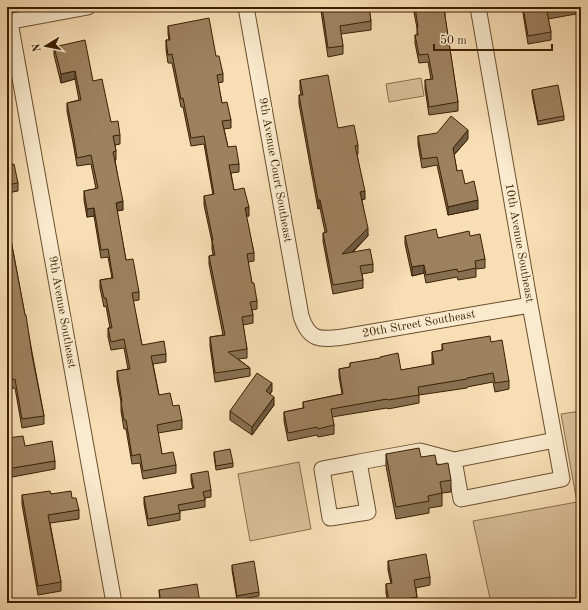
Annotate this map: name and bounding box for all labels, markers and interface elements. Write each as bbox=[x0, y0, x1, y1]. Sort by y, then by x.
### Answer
north arrow bbox=[26, 26, 66, 66]
scale bar bbox=[434, 26, 552, 52]
text: 50 m bbox=[440, 34, 467, 47]
text: N bbox=[31, 42, 44, 53]
street label: 9th Avenue Court Southeast bbox=[256, 97, 294, 243]
street label: 10th Avenue Southeast bbox=[503, 182, 535, 304]
street label: 9th Avenue Southeast bbox=[46, 255, 78, 369]
street label: 20th Street Southeast bbox=[362, 308, 476, 340]

